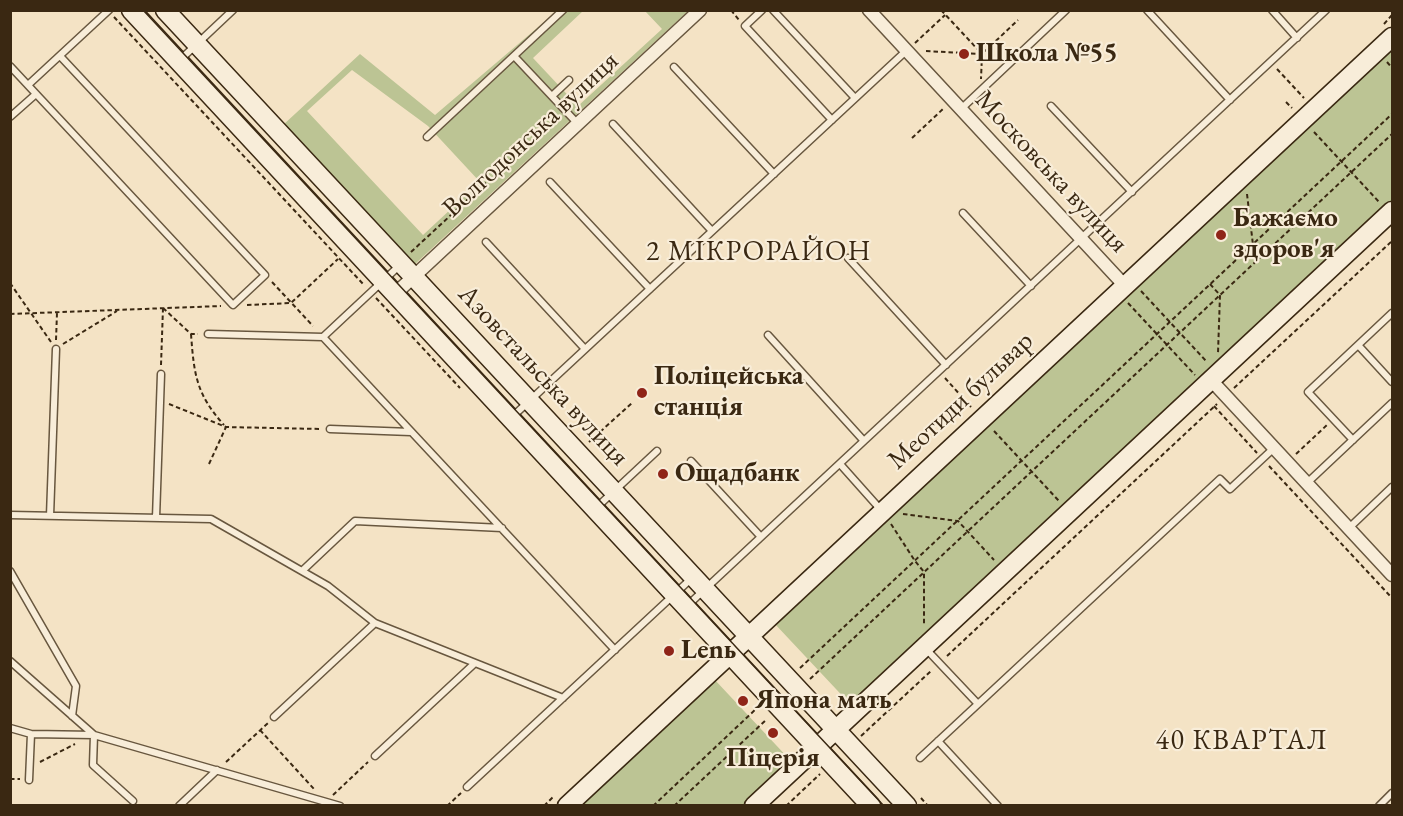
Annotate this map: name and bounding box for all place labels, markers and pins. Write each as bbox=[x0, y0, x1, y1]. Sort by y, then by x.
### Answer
place label: Школа №55 bbox=[976, 38, 1118, 70]
marker: Школа №55 bbox=[957, 47, 971, 61]
place label: Бажаємо здоров'я bbox=[1233, 203, 1338, 266]
marker: Бажаємо здоров'я bbox=[1214, 228, 1228, 242]
place label: Поліцейська станція bbox=[654, 361, 804, 424]
marker: Поліцейська станція bbox=[635, 386, 649, 400]
place label: Ощадбанк bbox=[675, 458, 800, 490]
marker: Ощадбанк bbox=[656, 467, 670, 481]
place label: Lenь bbox=[681, 635, 736, 667]
marker: Lenь bbox=[662, 644, 676, 658]
place label: Япона мать bbox=[755, 685, 892, 717]
marker: Япона мать bbox=[736, 694, 750, 708]
marker: Піцерія bbox=[766, 726, 780, 740]
place label: Піцерія bbox=[726, 743, 820, 775]

